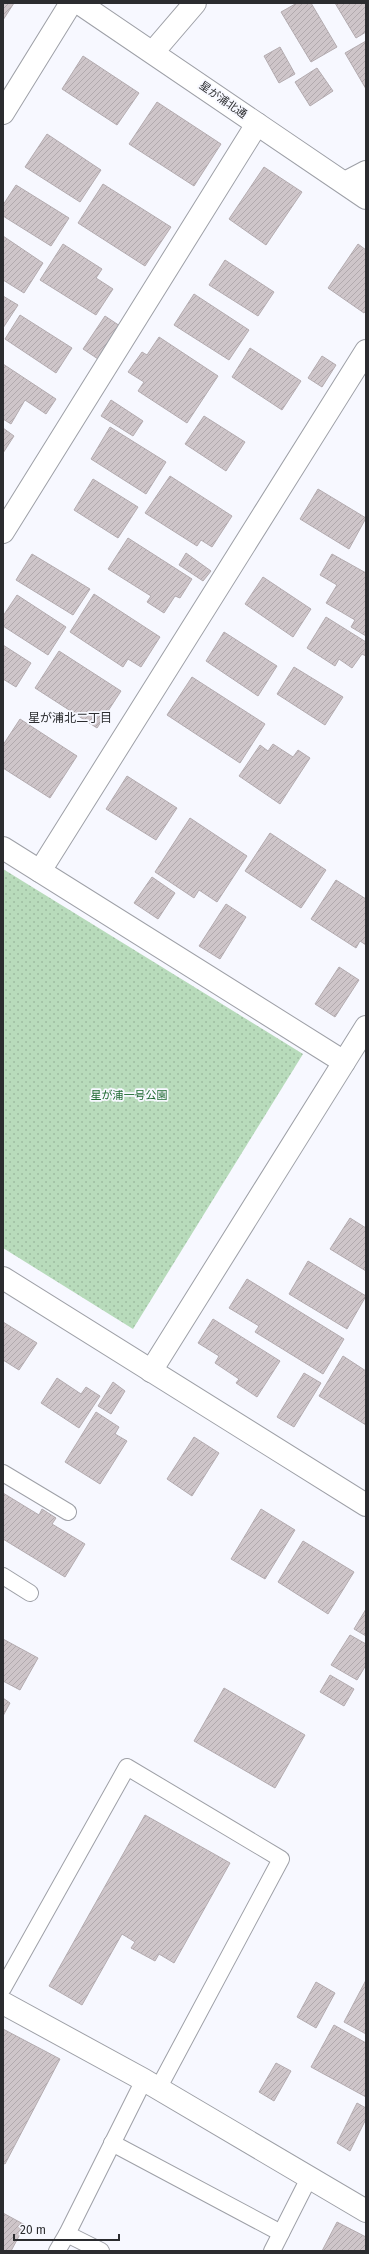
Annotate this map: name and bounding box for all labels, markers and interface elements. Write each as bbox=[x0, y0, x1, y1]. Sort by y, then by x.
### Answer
street label: 星が浦北通 bbox=[197, 79, 249, 121]
district label: 星が浦北二丁目 bbox=[28, 711, 112, 725]
park label: 星が浦一号公園 bbox=[91, 1089, 168, 1102]
scale bar bbox=[14, 2216, 119, 2242]
text: 20 m bbox=[20, 2223, 46, 2237]

